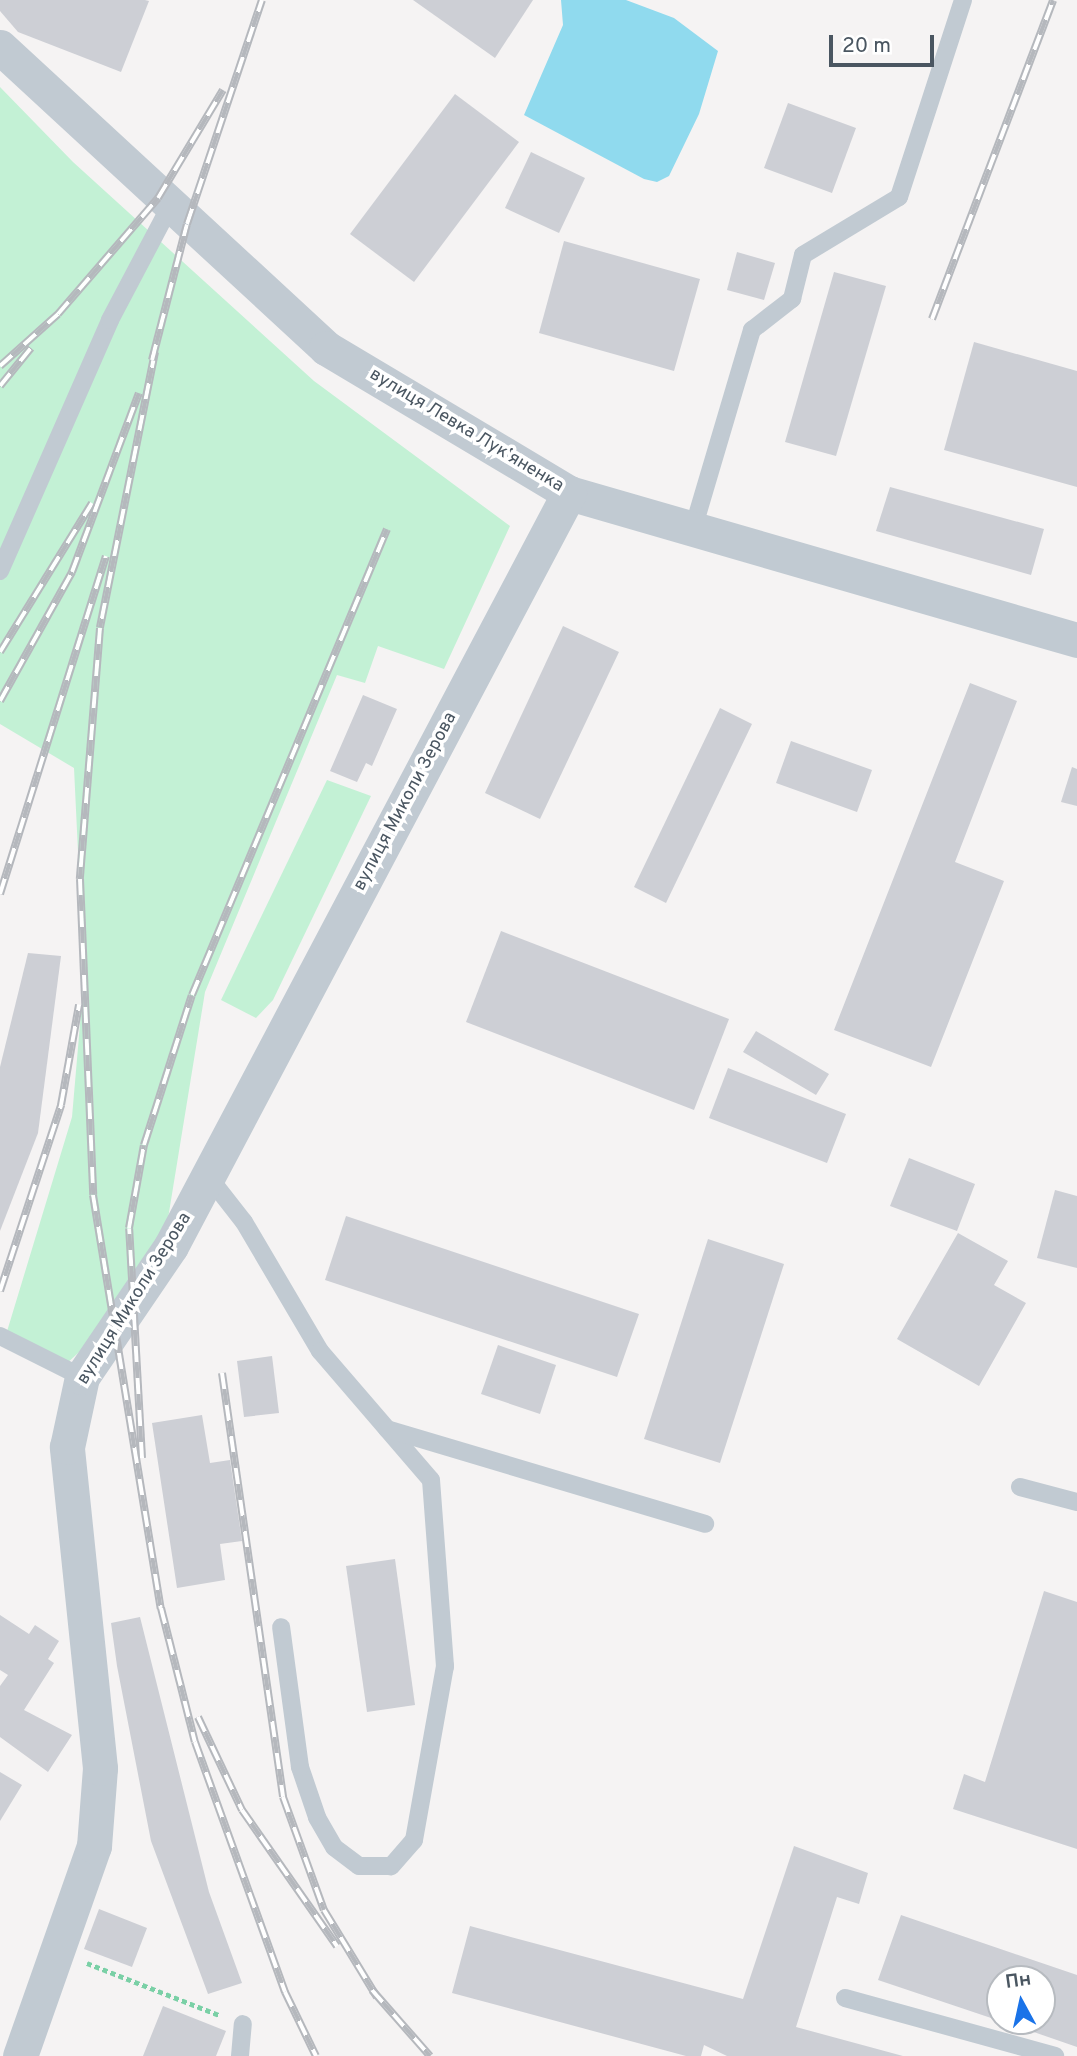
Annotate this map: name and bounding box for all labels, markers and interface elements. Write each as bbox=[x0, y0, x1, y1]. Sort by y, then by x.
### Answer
scale bar bbox=[832, 21, 937, 65]
text: 20 m bbox=[842, 33, 891, 60]
street label: вулиця Левка Лукʼяненка bbox=[365, 364, 567, 498]
street label: вулиця Миколи Зерова bbox=[350, 709, 462, 895]
street label: вулиця Миколи Зерова bbox=[73, 1209, 197, 1389]
north arrow bbox=[986, 1965, 1056, 2035]
text: Пн bbox=[1004, 1968, 1033, 1995]

